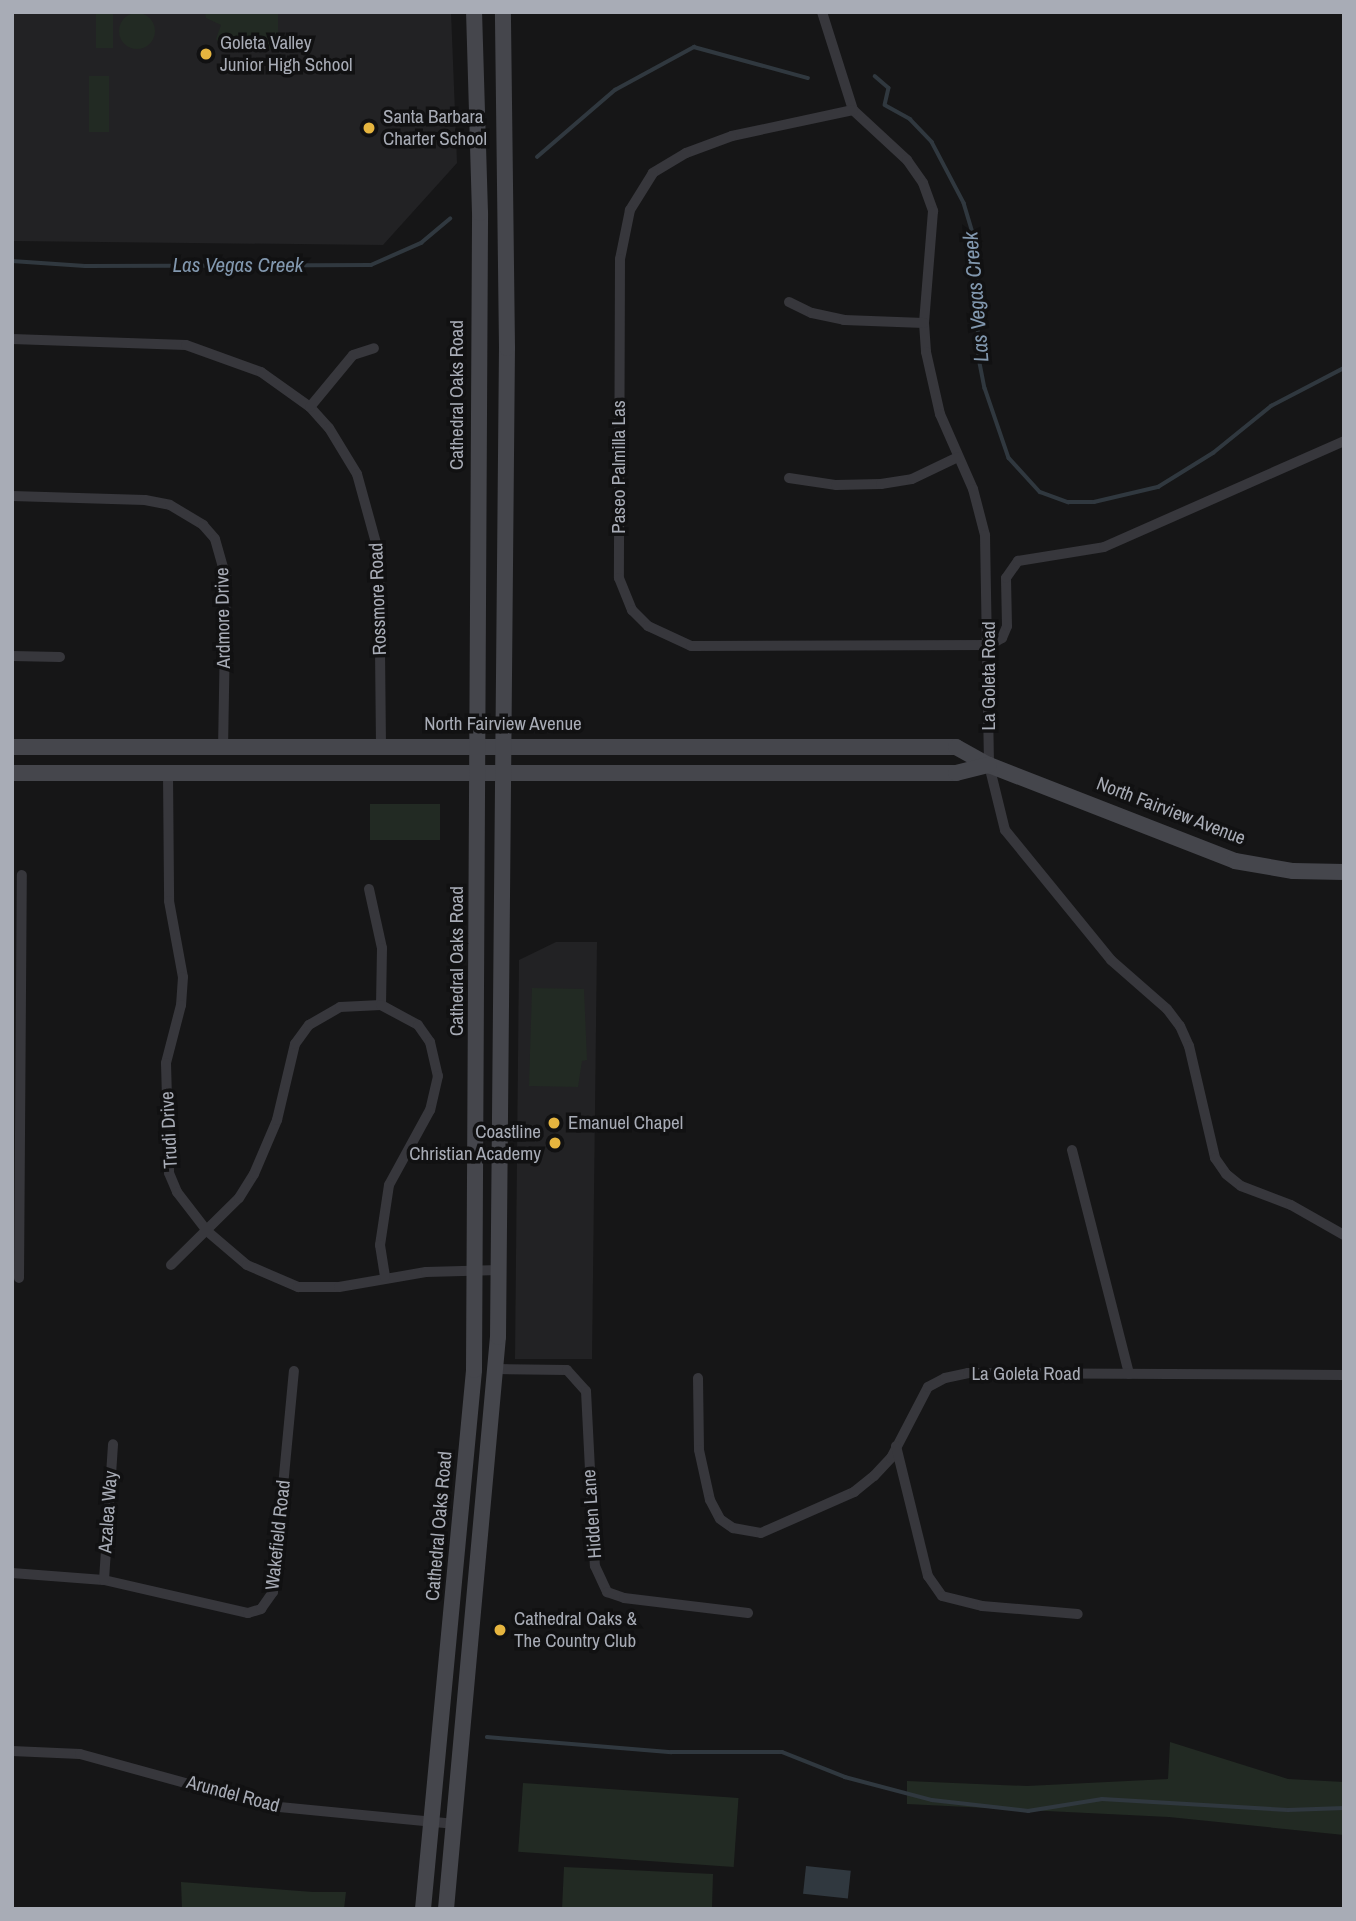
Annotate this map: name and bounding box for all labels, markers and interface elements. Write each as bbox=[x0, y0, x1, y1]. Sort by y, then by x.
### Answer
place label: Goleta Valley Junior High School bbox=[220, 32, 353, 76]
marker: Goleta Valley Junior High School bbox=[198, 46, 214, 62]
place label: Santa Barbara Charter School bbox=[383, 106, 487, 150]
marker: Santa Barbara Charter School bbox=[361, 120, 377, 136]
water label: Las Vegas Creek bbox=[958, 231, 994, 363]
water label: Las Vegas Creek bbox=[173, 252, 303, 278]
street label: Cathedral Oaks Road bbox=[446, 320, 468, 470]
street label: Paseo Palmilla Las bbox=[608, 400, 630, 534]
street label: Rossmore Road bbox=[365, 542, 391, 656]
street label: Ardmore Drive bbox=[211, 567, 235, 669]
street label: La Goleta Road bbox=[978, 621, 1000, 731]
street label: North Fairview Avenue bbox=[424, 713, 582, 735]
street label: North Fairview Avenue bbox=[1093, 772, 1249, 850]
street label: Cathedral Oaks Road bbox=[446, 886, 468, 1036]
street label: Trudi Drive bbox=[156, 1091, 182, 1169]
place label: Emanuel Chapel bbox=[568, 1112, 683, 1134]
marker: Emanuel Chapel bbox=[546, 1115, 562, 1131]
place label: Coastline Christian Academy bbox=[409, 1121, 541, 1165]
marker: Coastline Christian Academy bbox=[547, 1135, 563, 1151]
street label: La Goleta Road bbox=[971, 1363, 1081, 1385]
street label: Cathedral Oaks Road bbox=[421, 1450, 457, 1602]
street label: Hidden Lane bbox=[578, 1469, 606, 1559]
street label: Azalea Way bbox=[94, 1470, 122, 1554]
street label: Wakefield Road bbox=[261, 1479, 295, 1591]
place label: Cathedral Oaks & The Country Club bbox=[514, 1608, 637, 1652]
marker: Cathedral Oaks & The Country Club bbox=[492, 1622, 508, 1638]
street label: Arundel Road bbox=[184, 1771, 282, 1817]

